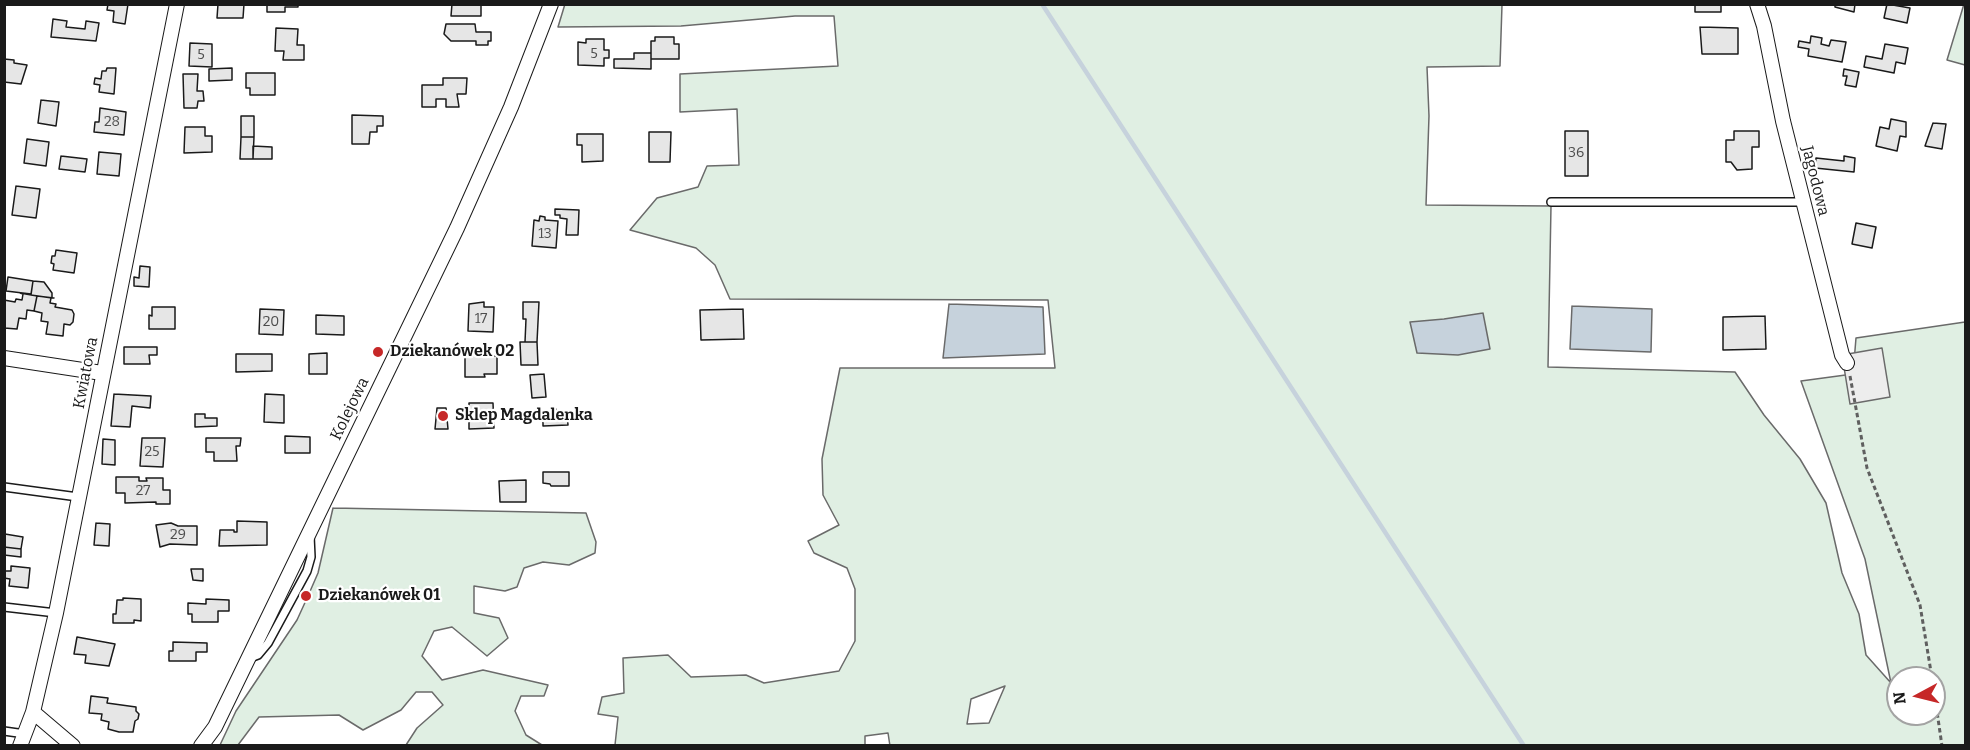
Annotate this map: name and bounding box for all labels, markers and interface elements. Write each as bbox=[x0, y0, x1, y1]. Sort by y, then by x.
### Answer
house number: 5 bbox=[590, 46, 598, 62]
house number: 5 bbox=[197, 47, 205, 63]
house number: 28 bbox=[104, 114, 120, 130]
street label: Jagodowa bbox=[1797, 144, 1833, 218]
house number: 36 bbox=[1568, 145, 1584, 161]
house number: 13 bbox=[538, 226, 552, 242]
house number: 17 bbox=[475, 311, 487, 327]
house number: 20 bbox=[263, 314, 279, 330]
street label: Kwiatowa bbox=[70, 336, 102, 410]
place label: Dziekanówek 02 bbox=[390, 342, 514, 362]
marker: Dziekanówek 02 bbox=[371, 345, 385, 359]
street label: Kolejowa bbox=[327, 374, 373, 444]
place label: Sklep Magdalenka bbox=[455, 406, 593, 426]
marker: Sklep Magdalenka bbox=[436, 409, 450, 423]
house number: 25 bbox=[144, 444, 160, 460]
house number: 27 bbox=[136, 483, 150, 499]
house number: 29 bbox=[170, 527, 186, 543]
place label: Dziekanówek 01 bbox=[318, 586, 440, 606]
marker: Dziekanówek 01 bbox=[299, 589, 313, 603]
north arrow bbox=[1886, 666, 1946, 726]
text: N bbox=[1889, 691, 1910, 705]

